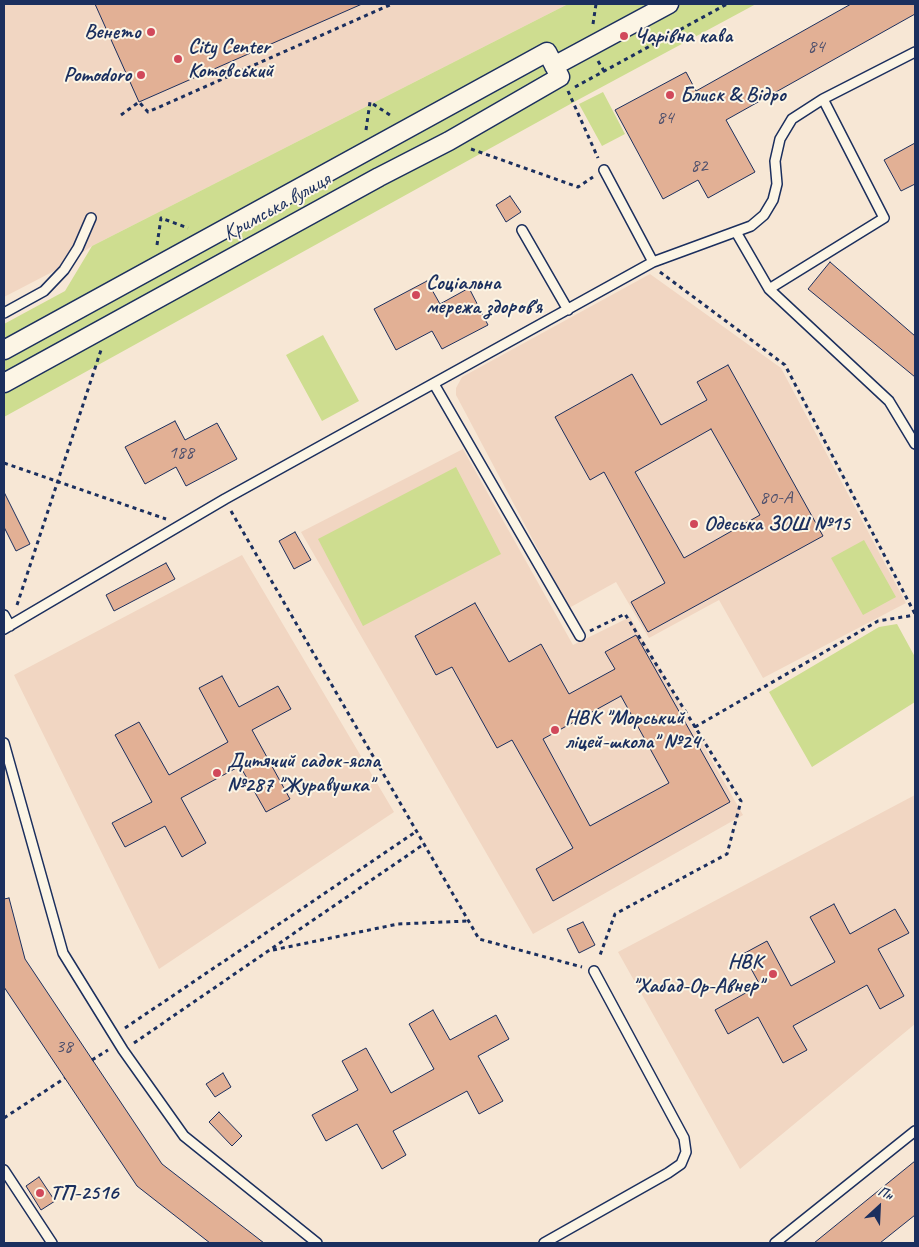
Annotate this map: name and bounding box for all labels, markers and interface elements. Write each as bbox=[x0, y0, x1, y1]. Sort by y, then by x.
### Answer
place label: Венето bbox=[84, 19, 141, 45]
place label: Чарівна кава bbox=[634, 23, 732, 49]
marker: Венето bbox=[145, 26, 157, 38]
marker: Чарівна кава bbox=[618, 30, 630, 42]
place label: City Center Котовський bbox=[188, 34, 273, 84]
house number: 84 bbox=[807, 36, 825, 58]
marker: City Center Котовський bbox=[172, 53, 184, 65]
place label: Pomodoro bbox=[63, 62, 131, 88]
marker: Pomodoro bbox=[135, 69, 147, 81]
place label: Блиск & Відро bbox=[680, 82, 786, 108]
marker: Блиск & Відро bbox=[664, 89, 676, 101]
house number: 84 bbox=[656, 107, 674, 129]
house number: 82 bbox=[690, 155, 708, 177]
street label: Кримська вулиця bbox=[219, 167, 335, 247]
place label: Соціальна мережа здоров'я bbox=[426, 270, 542, 320]
marker: Соціальна мережа здоров'я bbox=[410, 289, 422, 301]
house number: 188 bbox=[168, 442, 194, 464]
house number: 80-А bbox=[760, 487, 792, 509]
place label: Одеська ЗОШ №15 bbox=[704, 511, 850, 537]
marker: Одеська ЗОШ №15 bbox=[688, 518, 700, 530]
place label: НВК "Морський ліцей-школа" №24 bbox=[565, 705, 700, 755]
marker: НВК "Морський ліцей-школа" №24 bbox=[549, 724, 561, 736]
place label: Дитячий садок-ясла №287 "Журавушка" bbox=[227, 748, 380, 798]
marker: Дитячий садок-ясла №287 "Журавушка" bbox=[211, 767, 223, 779]
place label: НВК "Хабад-Ор-Авнер" bbox=[632, 949, 763, 999]
marker: НВК "Хабад-Ор-Авнер" bbox=[767, 968, 779, 980]
house number: 38 bbox=[55, 1036, 73, 1058]
place label: ТП-2516 bbox=[50, 1180, 118, 1206]
north arrow bbox=[854, 1182, 904, 1232]
text: Пн bbox=[875, 1182, 896, 1204]
marker: ТП-2516 bbox=[34, 1187, 46, 1199]

